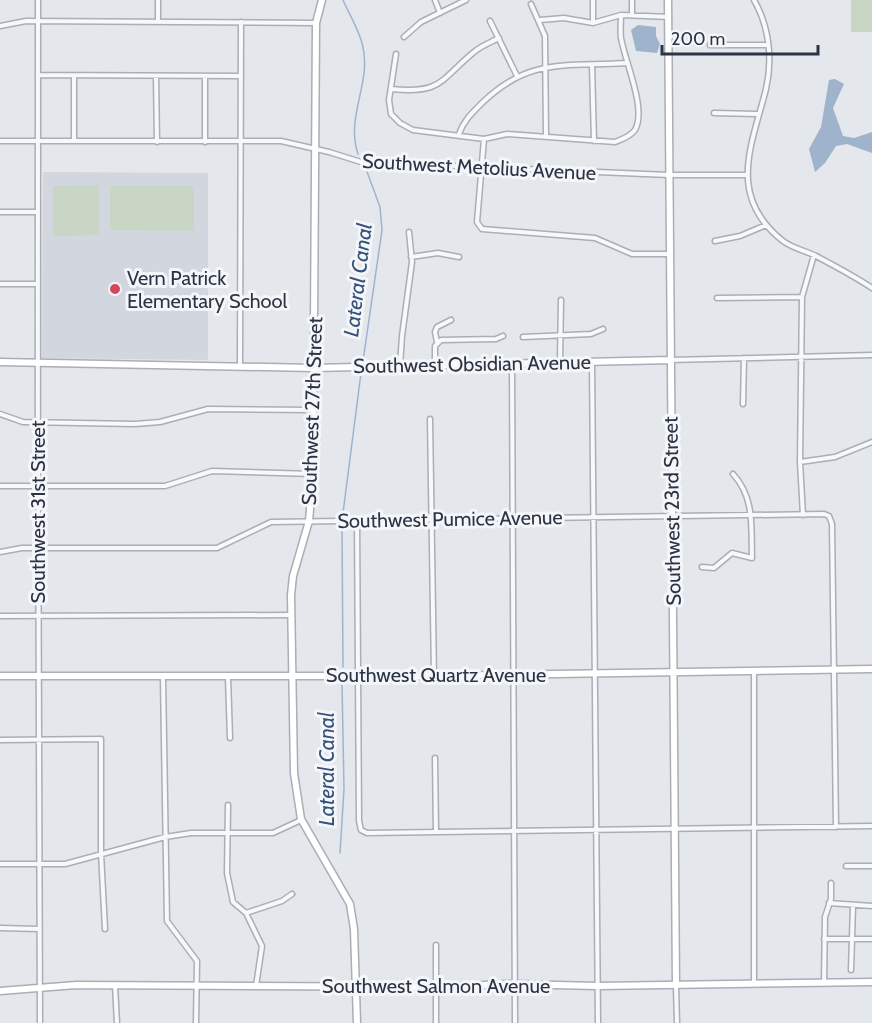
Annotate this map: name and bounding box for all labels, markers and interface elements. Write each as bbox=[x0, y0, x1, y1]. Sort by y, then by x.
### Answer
scale bar bbox=[662, 18, 818, 56]
text: 200 m bbox=[671, 28, 725, 50]
street label: Southwest Metolius Avenue bbox=[361, 149, 597, 185]
water label: Lateral Canal bbox=[338, 222, 377, 338]
place label: Vern Patrick Elementary School bbox=[127, 266, 288, 313]
marker: Vern Patrick Elementary School bbox=[108, 282, 122, 296]
street label: Southwest 27th Street bbox=[297, 316, 327, 506]
street label: Southwest Obsidian Avenue bbox=[353, 350, 591, 378]
street label: Southwest 23rd Street bbox=[658, 416, 686, 606]
street label: Southwest 31st Street bbox=[26, 420, 50, 604]
street label: Southwest Pumice Avenue bbox=[337, 505, 563, 533]
street label: Southwest Quartz Avenue bbox=[326, 663, 546, 687]
water label: Lateral Canal bbox=[314, 712, 339, 826]
street label: Southwest Salmon Avenue bbox=[322, 974, 550, 998]

